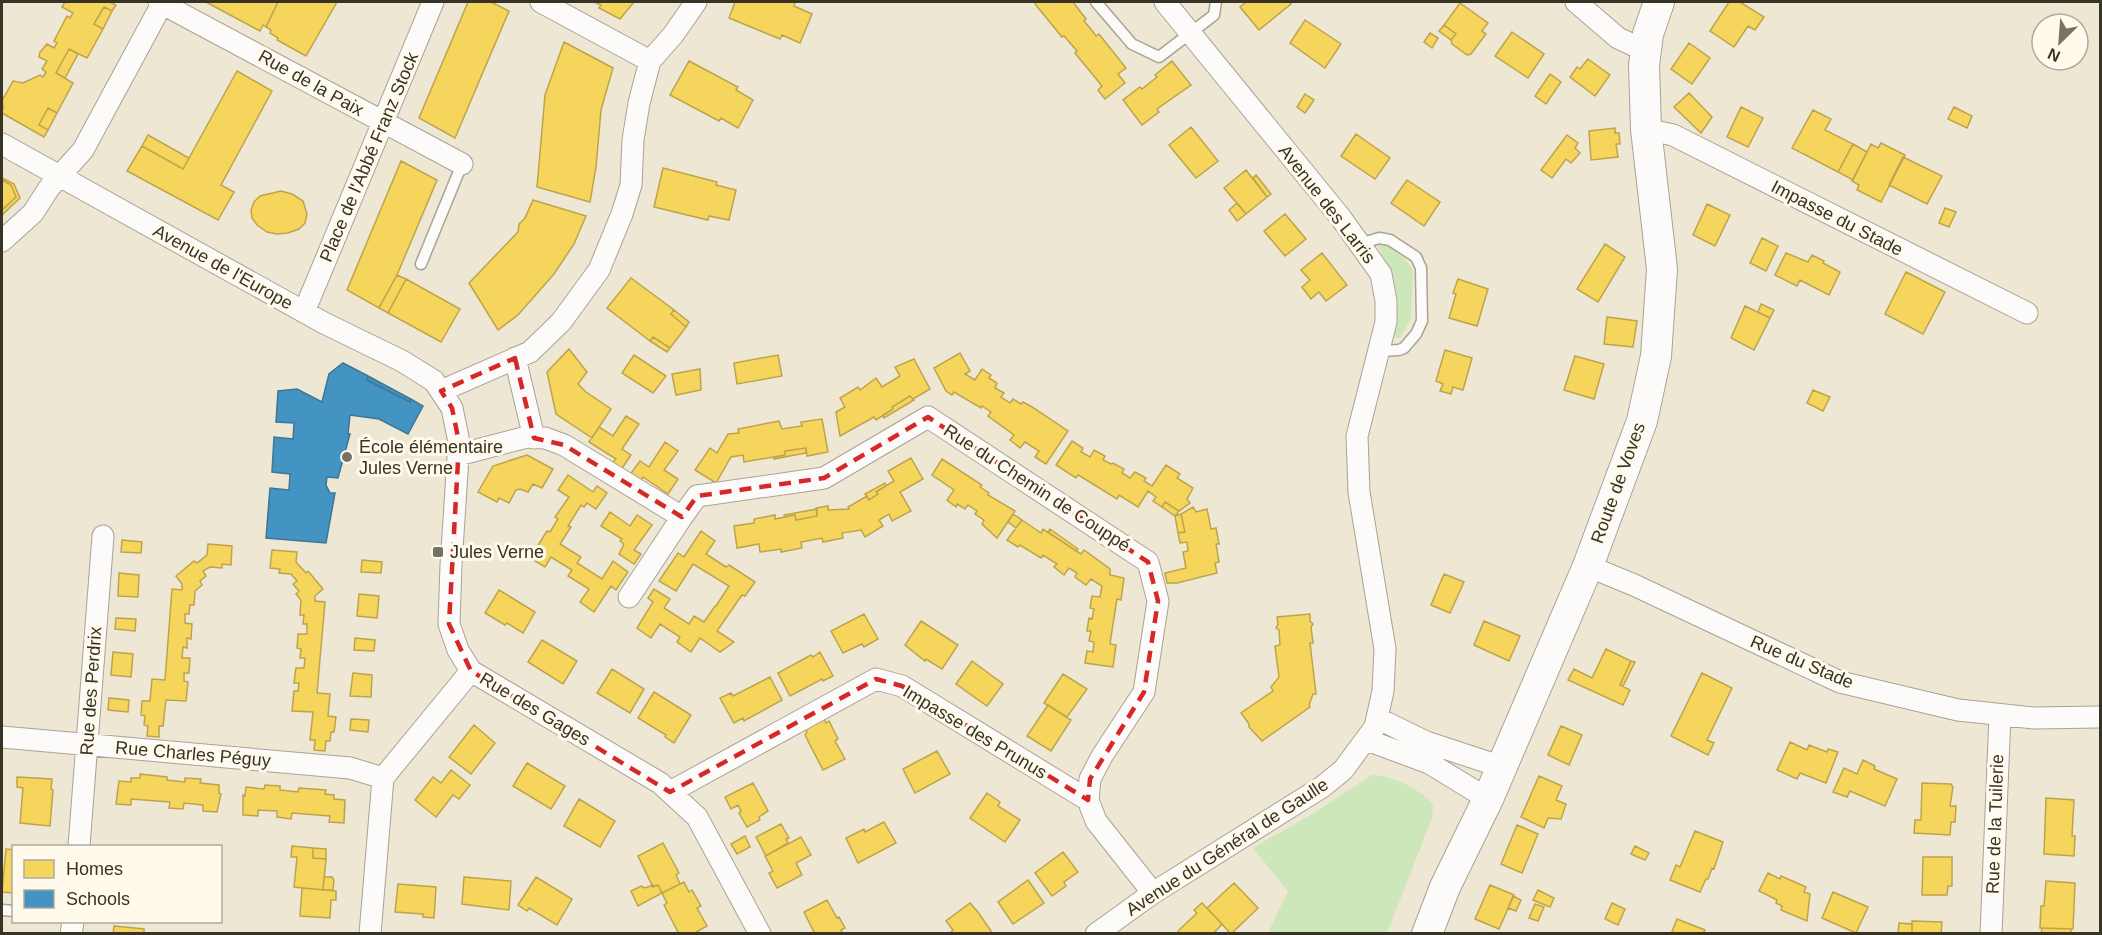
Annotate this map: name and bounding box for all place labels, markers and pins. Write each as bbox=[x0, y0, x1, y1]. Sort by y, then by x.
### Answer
place label: École élémentaire Jules Verne bbox=[359, 437, 503, 478]
marker: École élémentaire Jules Verne bbox=[340, 450, 354, 464]
place label: Jules Verne bbox=[450, 542, 544, 562]
marker: Jules Verne bbox=[431, 545, 445, 559]

